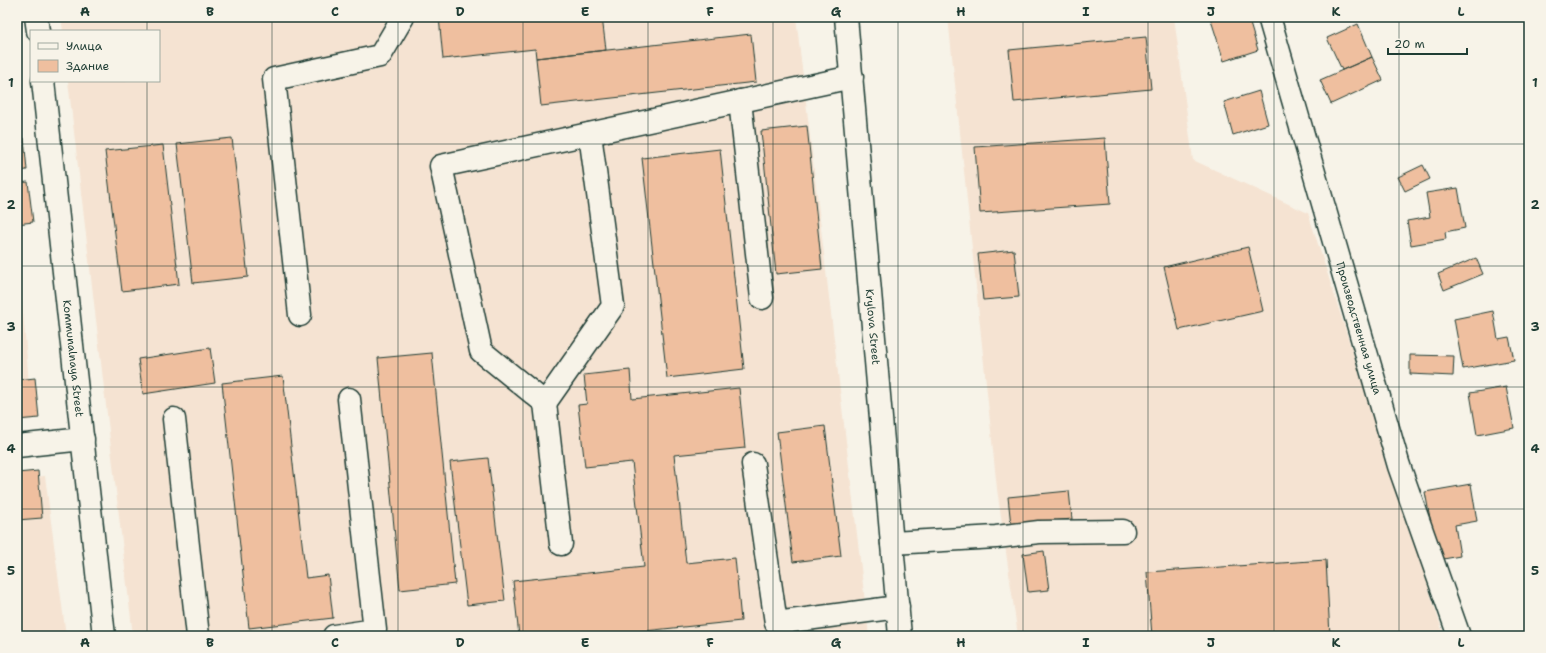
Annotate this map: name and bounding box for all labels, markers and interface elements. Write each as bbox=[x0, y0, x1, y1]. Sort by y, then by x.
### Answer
text: A bbox=[80, 3, 90, 20]
text: B bbox=[206, 3, 214, 20]
text: C bbox=[331, 3, 339, 20]
text: D bbox=[455, 3, 465, 20]
text: E bbox=[581, 3, 590, 20]
text: F bbox=[706, 3, 714, 20]
text: G bbox=[831, 3, 842, 20]
text: H bbox=[956, 3, 966, 20]
text: I bbox=[1082, 3, 1090, 20]
text: J bbox=[1207, 3, 1215, 20]
text: K bbox=[1332, 3, 1341, 20]
text: L bbox=[1457, 3, 1465, 20]
legend bbox=[30, 30, 160, 82]
scale bar bbox=[1388, 30, 1467, 56]
text: 20 m bbox=[1394, 36, 1425, 52]
text: Улица bbox=[66, 38, 103, 54]
text: Здание bbox=[66, 58, 110, 74]
text: 1 bbox=[8, 74, 14, 91]
text: 1 bbox=[1532, 74, 1538, 91]
text: 2 bbox=[6, 196, 16, 213]
text: 2 bbox=[1530, 196, 1540, 213]
street label: Производственная улица bbox=[1332, 260, 1385, 397]
street label: Krylova Street bbox=[862, 288, 883, 366]
street label: Kommunalnaya Street bbox=[59, 299, 87, 418]
text: 3 bbox=[6, 318, 16, 335]
text: 3 bbox=[1530, 318, 1540, 335]
text: 4 bbox=[6, 440, 16, 457]
text: 4 bbox=[1530, 440, 1540, 457]
text: 5 bbox=[7, 562, 15, 579]
text: 5 bbox=[1531, 562, 1539, 579]
text: A bbox=[80, 634, 90, 651]
text: B bbox=[206, 634, 214, 651]
text: C bbox=[331, 634, 339, 651]
text: D bbox=[455, 634, 465, 651]
text: E bbox=[581, 634, 590, 651]
text: F bbox=[706, 634, 714, 651]
text: G bbox=[831, 634, 842, 651]
text: H bbox=[956, 634, 966, 651]
text: I bbox=[1082, 634, 1090, 651]
text: J bbox=[1207, 634, 1215, 651]
text: K bbox=[1332, 634, 1341, 651]
text: L bbox=[1457, 634, 1465, 651]

